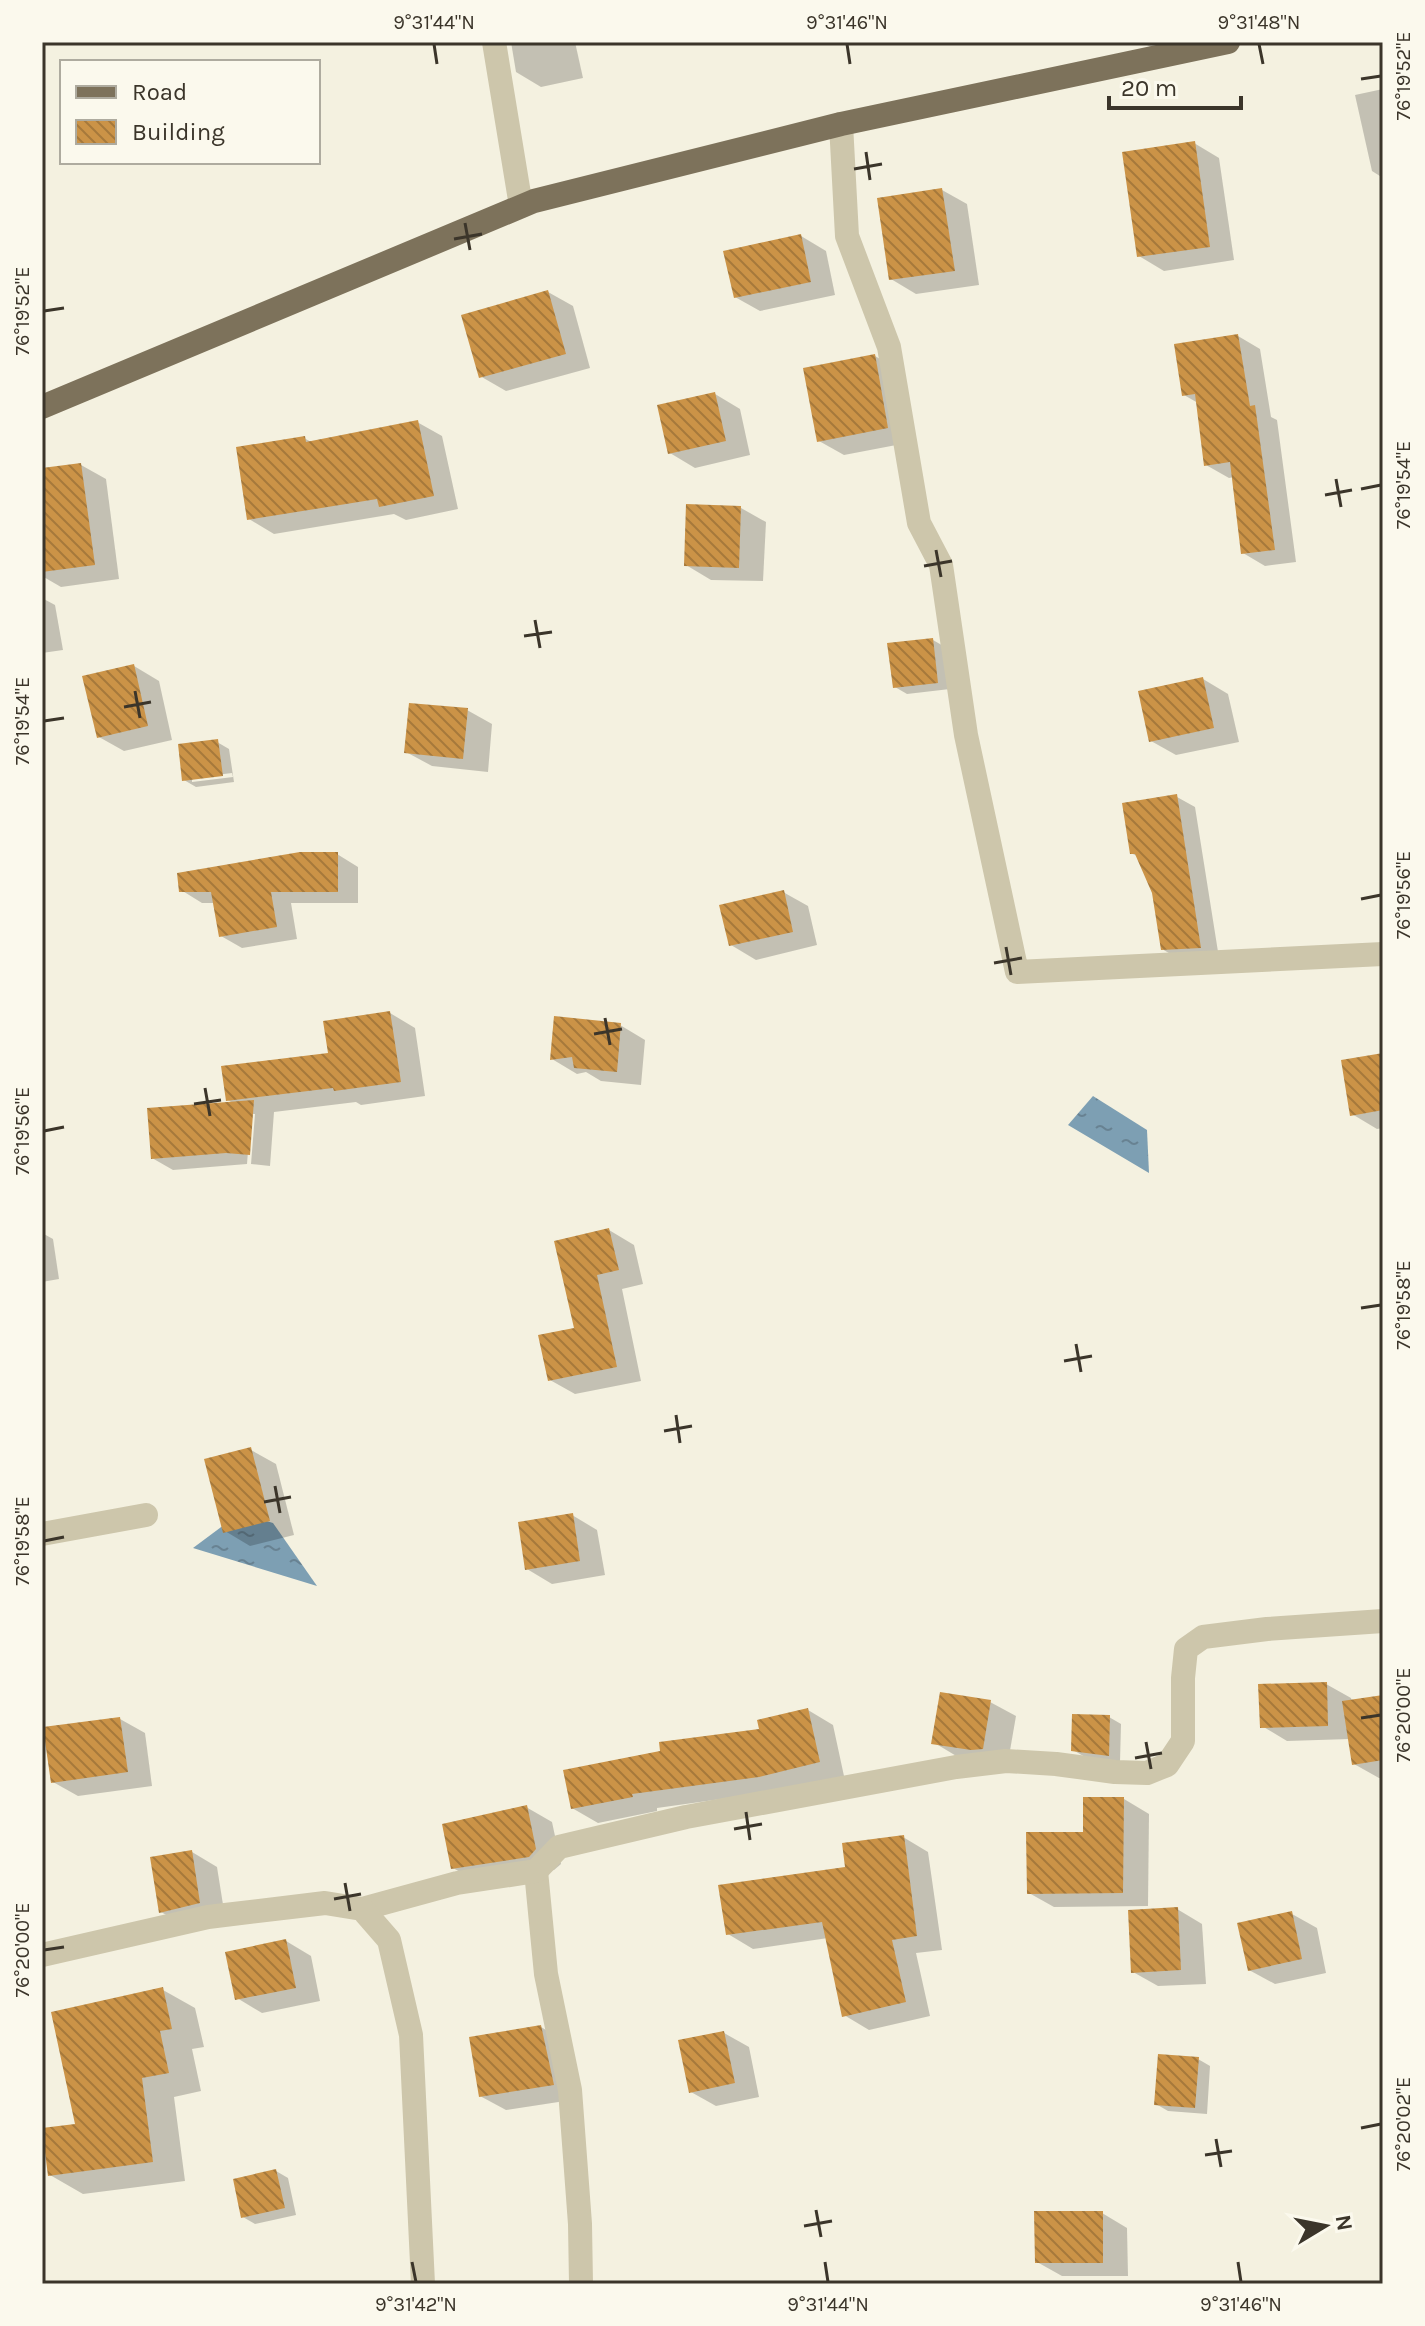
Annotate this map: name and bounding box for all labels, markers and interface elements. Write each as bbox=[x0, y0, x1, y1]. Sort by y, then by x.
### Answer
text: 9°31'44"N bbox=[393, 11, 475, 34]
text: 9°31'46"N bbox=[806, 11, 888, 34]
text: 9°31'48"N bbox=[1218, 11, 1300, 34]
text: 76°19'52"E bbox=[1392, 32, 1415, 120]
legend bbox=[60, 60, 320, 164]
scale bar bbox=[1109, 60, 1241, 110]
text: 20 m bbox=[1121, 74, 1177, 102]
text: Road bbox=[132, 78, 187, 106]
text: Building bbox=[132, 118, 225, 146]
text: 76°19'52"E bbox=[11, 267, 34, 355]
text: 76°19'54"E bbox=[1392, 441, 1415, 529]
text: 76°19'54"E bbox=[11, 677, 34, 765]
text: 76°19'56"E bbox=[1392, 851, 1415, 939]
text: 76°19'56"E bbox=[11, 1087, 34, 1175]
text: 76°19'58"E bbox=[1392, 1260, 1415, 1350]
text: 76°19'58"E bbox=[11, 1496, 34, 1586]
text: 76°20'00"E bbox=[1392, 1668, 1415, 1762]
text: 76°20'00"E bbox=[11, 1903, 34, 1997]
text: 76°20'02"E bbox=[1392, 2077, 1415, 2171]
north arrow bbox=[1285, 2186, 1365, 2266]
text: N bbox=[1330, 2213, 1358, 2233]
text: 9°31'42"N bbox=[375, 2293, 457, 2316]
text: 9°31'44"N bbox=[787, 2293, 869, 2316]
text: 9°31'46"N bbox=[1200, 2293, 1282, 2316]

